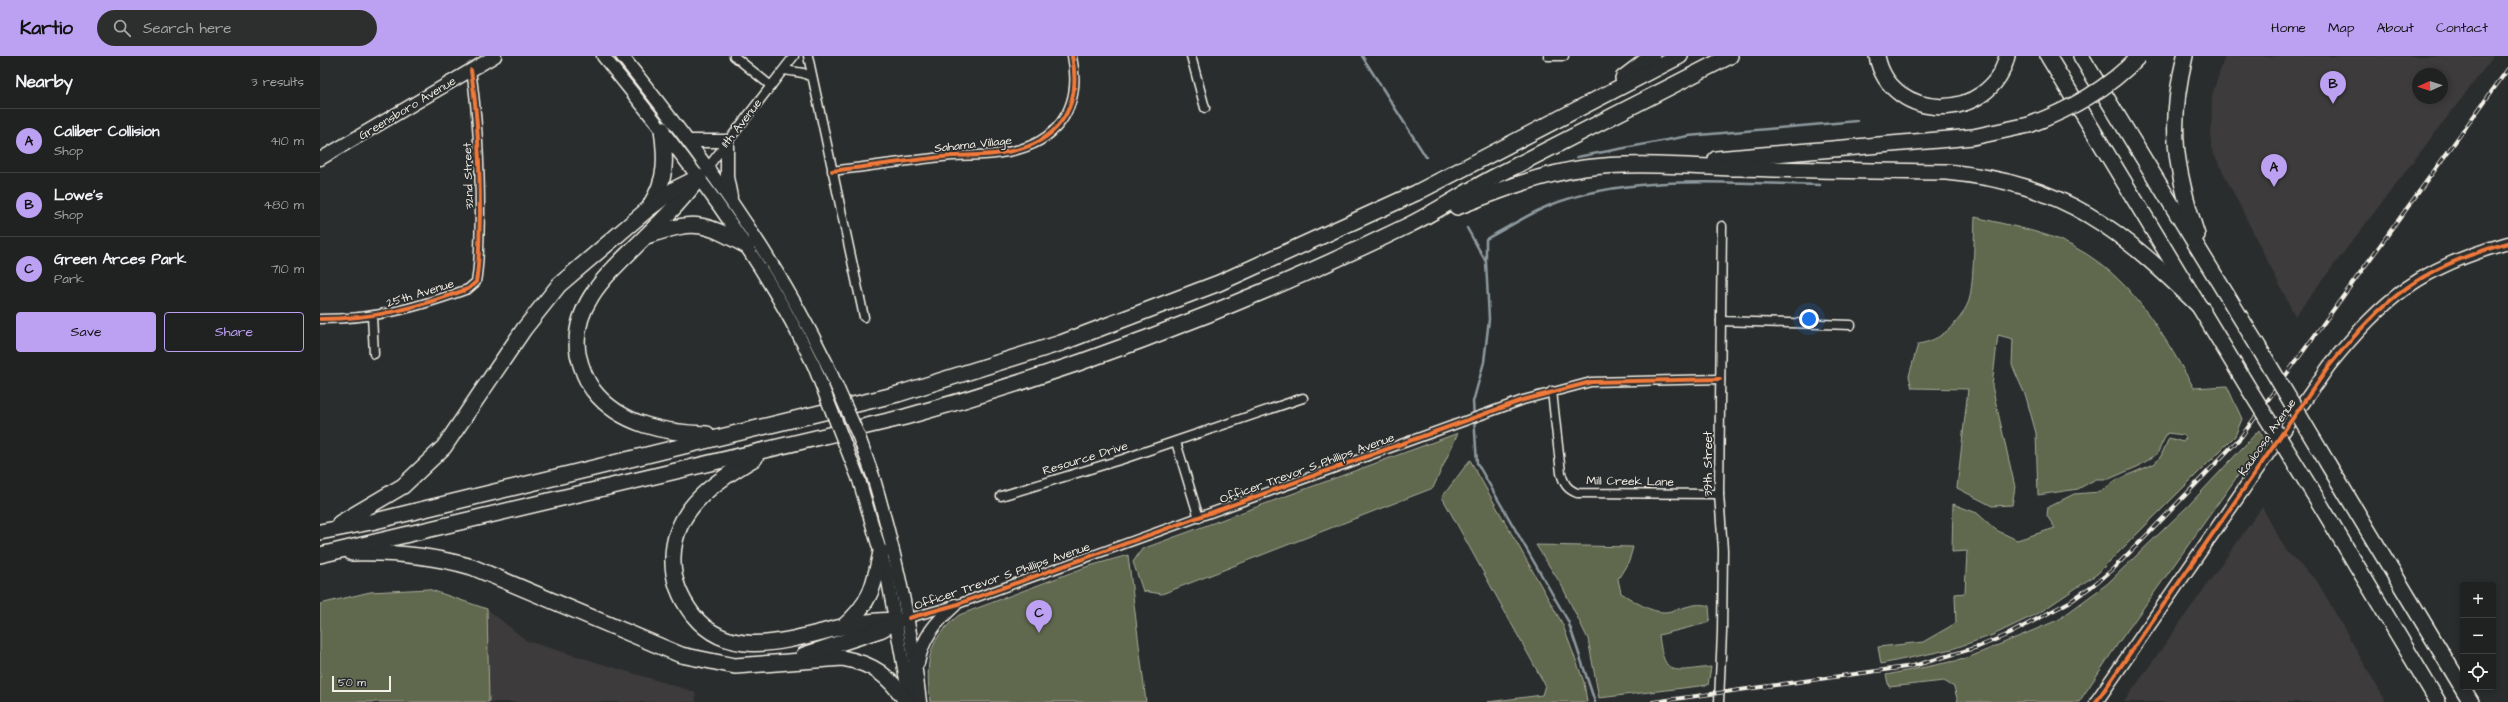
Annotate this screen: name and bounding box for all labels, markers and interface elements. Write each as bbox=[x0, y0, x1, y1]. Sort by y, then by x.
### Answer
search box bbox=[97, 10, 377, 46]
text: Kartio bbox=[20, 15, 73, 42]
icon: search bbox=[111, 17, 133, 39]
text: Search here bbox=[143, 18, 231, 39]
text: Home bbox=[2271, 18, 2306, 38]
text: Map bbox=[2328, 18, 2354, 38]
text: About bbox=[2376, 18, 2414, 38]
text: Contact bbox=[2436, 18, 2488, 38]
north arrow bbox=[2412, 68, 2448, 104]
text: Nearby bbox=[16, 70, 73, 94]
pin: B bbox=[2320, 71, 2346, 104]
street label: Greensboro Avenue bbox=[355, 72, 459, 144]
text: 3 results bbox=[251, 73, 304, 91]
street label: 11th Avenue bbox=[717, 95, 766, 151]
text: Caliber Collision bbox=[54, 121, 159, 142]
text: A bbox=[25, 132, 33, 150]
text: 410 m bbox=[270, 132, 304, 150]
street label: Sahama Village bbox=[933, 132, 1013, 158]
text: Shop bbox=[54, 142, 83, 160]
street label: 32nd Street bbox=[459, 142, 478, 210]
pin: A bbox=[2261, 154, 2287, 187]
text: Lowe's bbox=[54, 185, 103, 206]
text: B bbox=[24, 196, 34, 214]
text: 480 m bbox=[263, 196, 304, 214]
text: Shop bbox=[54, 206, 83, 224]
text: Green Arces Park bbox=[54, 249, 186, 270]
text: C bbox=[24, 260, 34, 278]
text: 710 m bbox=[271, 260, 304, 278]
text: Park bbox=[54, 270, 84, 288]
street label: 25th Avenue bbox=[384, 275, 457, 312]
your location bbox=[1799, 309, 1819, 329]
button: Save bbox=[16, 312, 156, 352]
button: Share bbox=[164, 312, 304, 352]
street label: Kauloosa Avenue bbox=[2234, 395, 2301, 479]
street label: Officer Trevor S Phillips Avenue bbox=[1218, 429, 1397, 508]
street label: 39th Street bbox=[1700, 431, 1717, 497]
street label: Resource Drive bbox=[1040, 437, 1130, 480]
street label: Mill Creek Lane bbox=[1586, 472, 1674, 491]
street label: Officer Trevor S Phillips Avenue bbox=[912, 538, 1093, 615]
map controls bbox=[2460, 582, 2496, 690]
button: + bbox=[2460, 582, 2496, 618]
pin: C bbox=[1026, 600, 1052, 633]
button: − bbox=[2460, 618, 2496, 654]
button: locate bbox=[2460, 654, 2496, 690]
scale bar bbox=[332, 674, 391, 693]
text: 50 m bbox=[338, 675, 366, 690]

